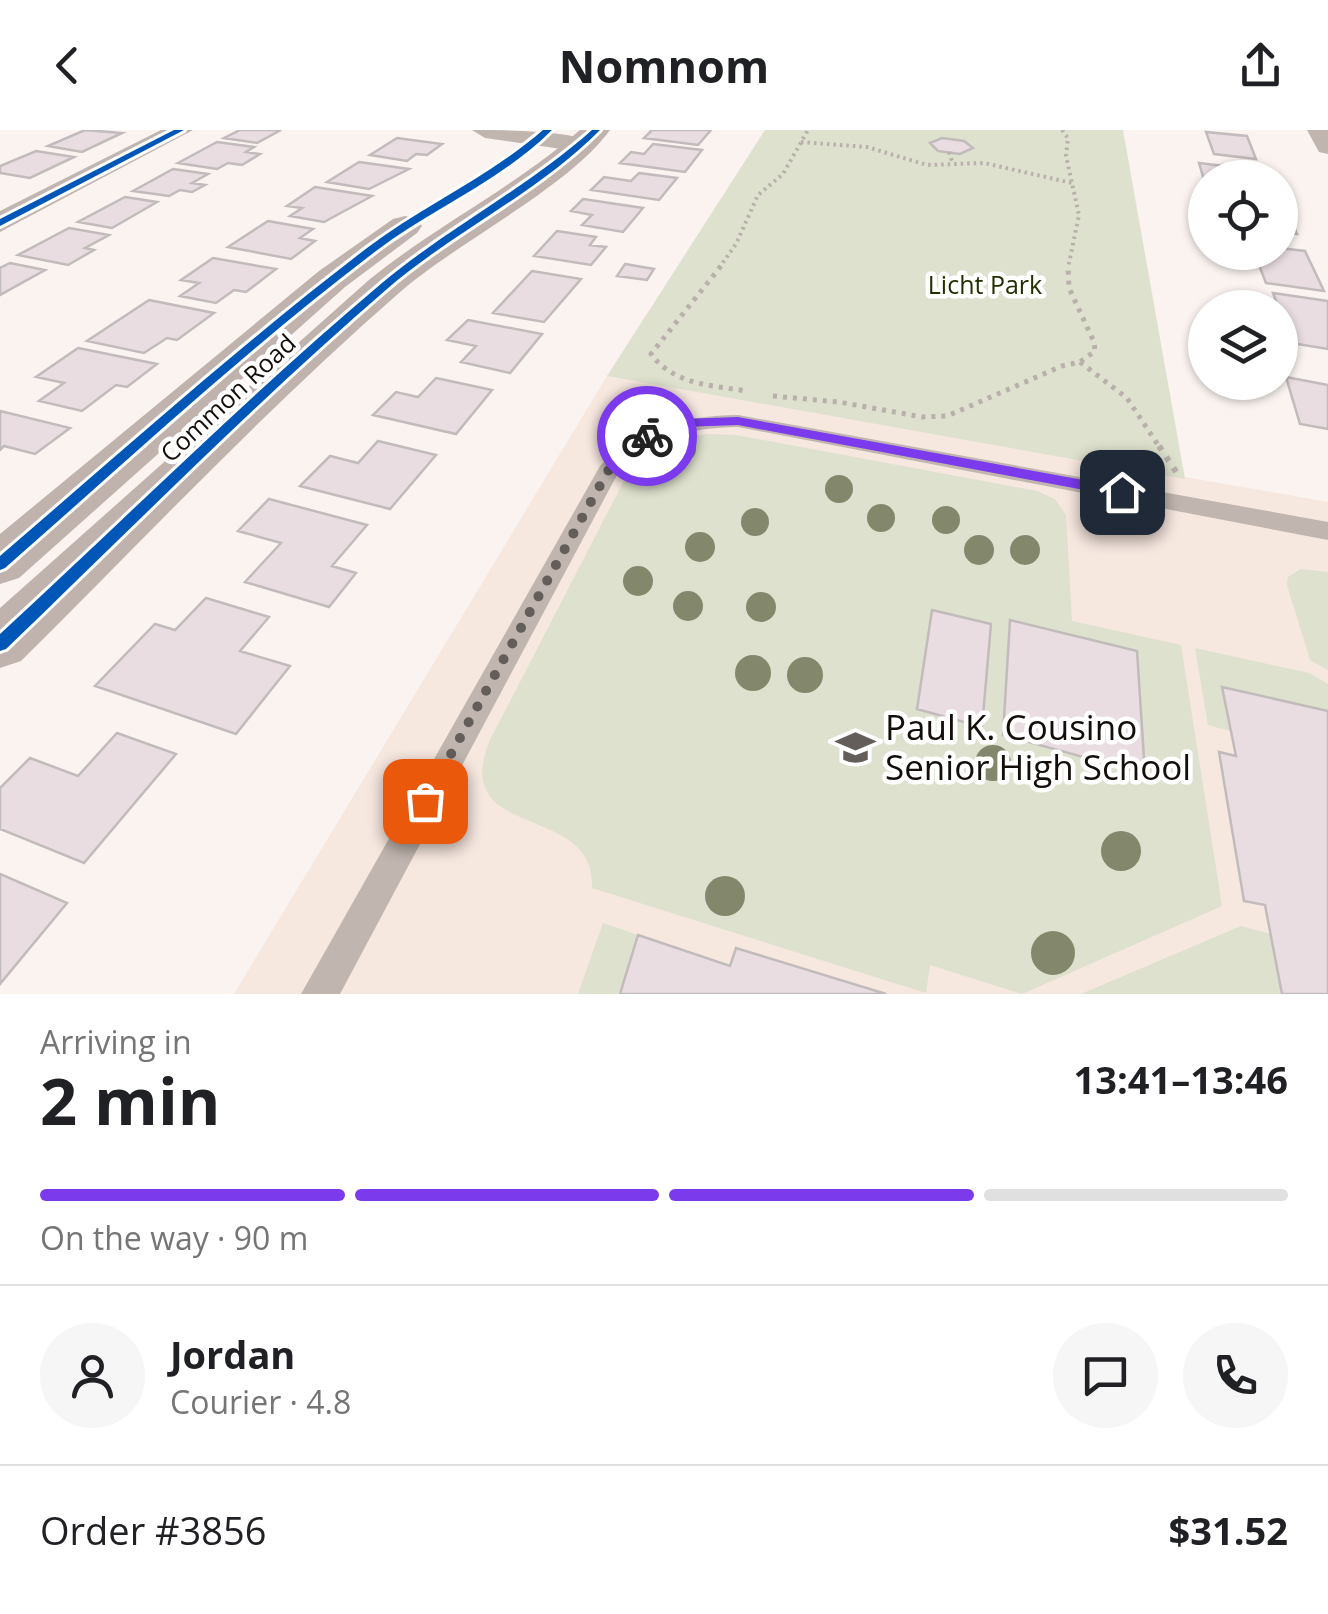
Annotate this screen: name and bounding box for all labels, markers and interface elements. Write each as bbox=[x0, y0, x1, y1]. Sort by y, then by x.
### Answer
text: Nomnom bbox=[559, 35, 769, 96]
icon: back bbox=[40, 38, 95, 93]
icon: share bbox=[1233, 38, 1288, 93]
map controls bbox=[1188, 160, 1298, 400]
button: locate bbox=[1188, 160, 1298, 270]
park label: Licht Park bbox=[928, 267, 1042, 301]
button: layers bbox=[1188, 290, 1298, 400]
street label: Common Road bbox=[152, 326, 302, 469]
courier bbox=[597, 386, 697, 486]
icon: bike bbox=[620, 409, 675, 464]
pin bbox=[1080, 450, 1165, 535]
icon: home bbox=[1095, 465, 1150, 520]
place label: Paul K. Cousino Senior High School bbox=[885, 703, 1191, 790]
school or university icon: Paul K. Cousino Senior High School bbox=[834, 727, 876, 769]
pin bbox=[383, 759, 468, 844]
icon: bag bbox=[398, 774, 453, 829]
text: Arriving in bbox=[40, 1020, 192, 1063]
text: 13:41–13:46 bbox=[1074, 1053, 1288, 1105]
text: 2 min bbox=[40, 1056, 220, 1144]
text: On the way · 90 m bbox=[40, 1216, 308, 1259]
button: person bbox=[40, 1323, 145, 1428]
button: chat bbox=[1053, 1323, 1158, 1428]
button: phone bbox=[1183, 1323, 1288, 1428]
text: Jordan bbox=[170, 1328, 295, 1380]
text: Courier · 4.8 bbox=[170, 1380, 351, 1423]
text: Order #3856 bbox=[40, 1504, 267, 1556]
text: $31.52 bbox=[1169, 1504, 1288, 1556]

